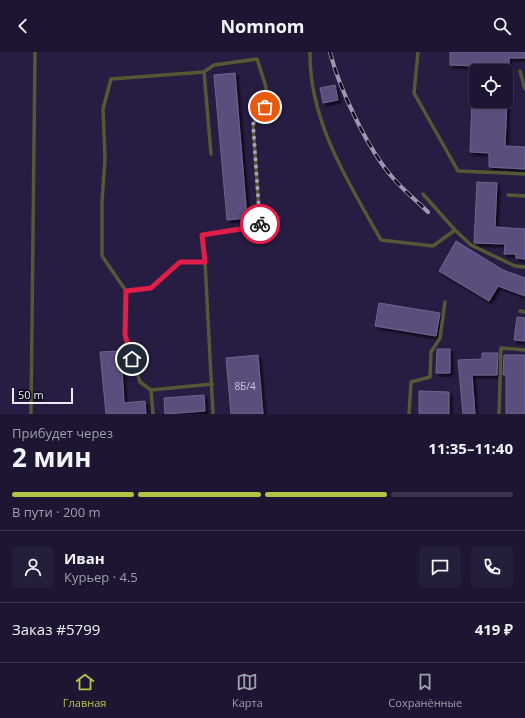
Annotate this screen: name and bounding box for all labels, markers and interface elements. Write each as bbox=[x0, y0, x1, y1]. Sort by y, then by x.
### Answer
text: Nomnom bbox=[220, 14, 305, 38]
icon: back bbox=[12, 15, 34, 37]
icon: search bbox=[491, 15, 513, 37]
map controls bbox=[469, 64, 513, 108]
button: locate bbox=[469, 64, 513, 108]
pin bbox=[248, 90, 282, 124]
icon: bag bbox=[254, 96, 276, 118]
courier bbox=[240, 204, 280, 244]
icon: bike bbox=[249, 213, 271, 235]
pin bbox=[115, 342, 149, 376]
icon: home bbox=[121, 348, 143, 370]
house number: 8Б/4 bbox=[234, 379, 256, 393]
scale bar bbox=[12, 386, 73, 405]
text: 50 m bbox=[18, 387, 44, 402]
text: Прибудет через bbox=[12, 424, 113, 442]
text: 11:35–11:40 bbox=[428, 438, 513, 458]
text: 2 мин bbox=[12, 439, 92, 475]
text: В пути · 200 m bbox=[12, 503, 101, 521]
button: person bbox=[12, 546, 54, 588]
button: chat bbox=[419, 546, 461, 588]
button: phone bbox=[471, 546, 513, 588]
text: Иван bbox=[64, 548, 105, 568]
text: Курьер · 4.5 bbox=[64, 568, 138, 586]
text: Заказ #5799 bbox=[12, 619, 100, 639]
text: 419 ₽ bbox=[475, 619, 513, 639]
tab: Главная bbox=[63, 671, 106, 710]
tab: Карта bbox=[232, 671, 263, 710]
tab: Сохранённые bbox=[388, 671, 462, 710]

